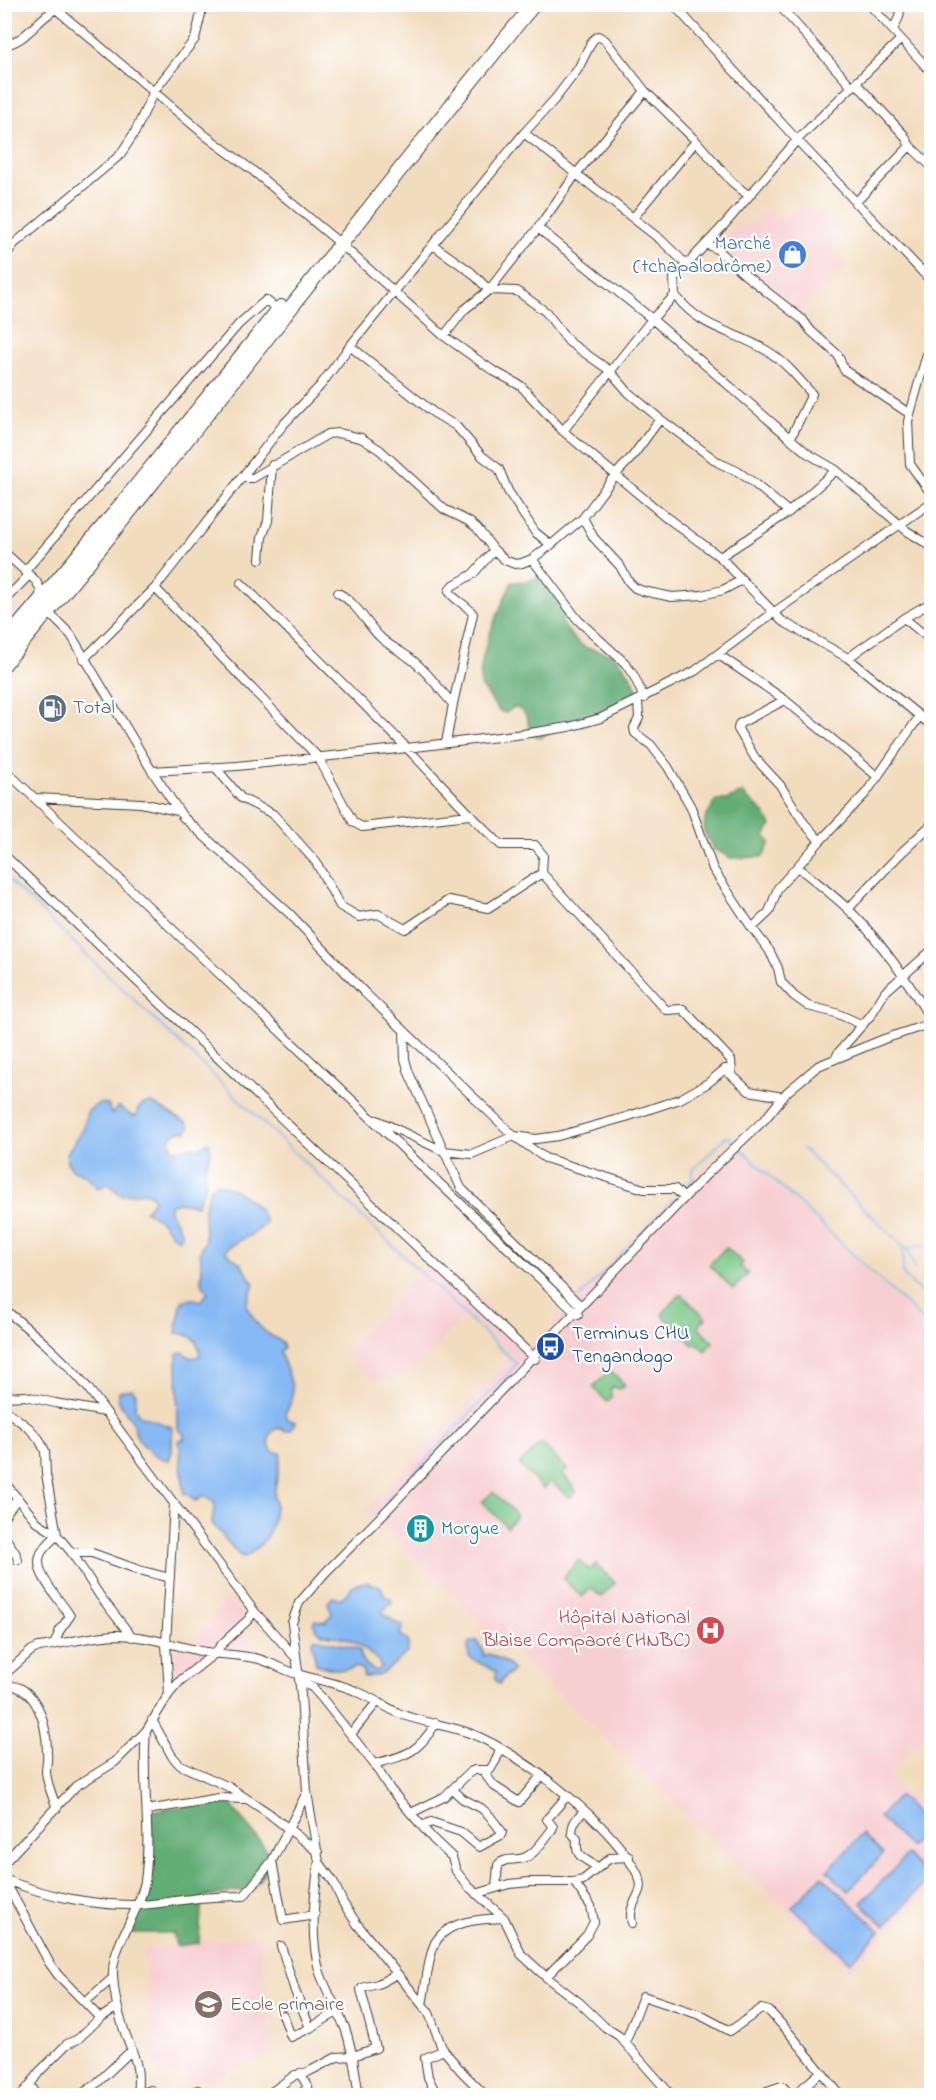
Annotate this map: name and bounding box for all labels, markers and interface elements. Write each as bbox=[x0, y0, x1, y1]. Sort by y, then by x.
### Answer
place label: Marché (tchapalodrôme) bbox=[633, 230, 771, 282]
shop icon: Marché (tchapalodrôme) bbox=[776, 239, 808, 271]
fuel station icon: Total bbox=[36, 692, 68, 724]
place label: Total bbox=[73, 694, 115, 723]
place label: Terminus CHU Tengandogo bbox=[572, 1320, 689, 1373]
bus stop icon: Terminus CHU Tengandogo bbox=[535, 1330, 567, 1362]
building icon: Morgue bbox=[404, 1513, 436, 1545]
place label: Morgue bbox=[441, 1515, 499, 1545]
place label: Hôpital National Blaise Compaoré (HNBC) bbox=[482, 1604, 690, 1656]
hospital icon: Hôpital National Blaise Compaoré (HNBC) bbox=[695, 1614, 727, 1646]
school or university icon: Ecole primaire bbox=[193, 1989, 225, 2021]
place label: Ecole primaire bbox=[230, 1991, 344, 2020]

